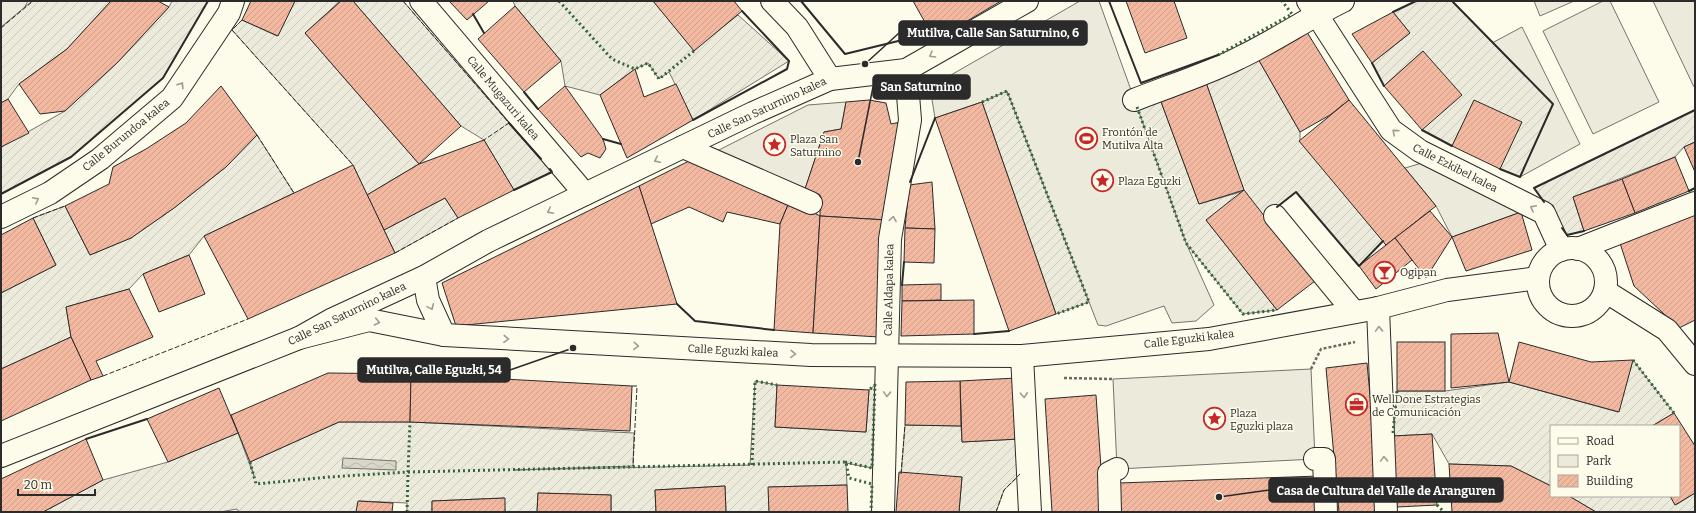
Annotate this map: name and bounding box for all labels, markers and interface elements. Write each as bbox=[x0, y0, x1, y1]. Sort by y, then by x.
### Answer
callout: Mutilva, Calle San Saturnino, 6 bbox=[899, 21, 1087, 45]
text: Mutilva, Calle San Saturnino, 6 bbox=[907, 26, 1079, 40]
one-way arrow bbox=[929, 51, 936, 58]
street label: Calle Mugazuri kalea bbox=[464, 53, 542, 143]
street label: Calle San Saturnino kalea bbox=[705, 75, 829, 141]
callout: San Saturnino bbox=[873, 75, 970, 99]
text: San Saturnino bbox=[880, 80, 962, 94]
one-way arrow bbox=[176, 82, 183, 89]
street label: Calle Burundoa kalea bbox=[80, 96, 172, 174]
sports icon: Frontón de Mutilva Alta bbox=[1073, 125, 1099, 151]
place label: Frontón de Mutilva Alta bbox=[1102, 126, 1163, 152]
one-way arrow bbox=[1392, 130, 1400, 137]
place icon: Plaza San Saturnino bbox=[761, 132, 787, 158]
place label: Plaza San Saturnino bbox=[790, 133, 841, 159]
street label: Calle Ezkibel kalea bbox=[1410, 141, 1500, 195]
one-way arrow bbox=[653, 155, 661, 163]
place icon: Plaza Eguzki bbox=[1090, 168, 1116, 194]
place label: Plaza Eguzki bbox=[1118, 175, 1182, 188]
one-way arrow bbox=[32, 197, 39, 205]
one-way arrow bbox=[1530, 205, 1538, 212]
one-way arrow bbox=[546, 206, 554, 214]
one-way arrow bbox=[888, 216, 897, 222]
street label: Calle Aldapa kalea bbox=[882, 244, 896, 336]
bar icon: Ogipan bbox=[1372, 259, 1398, 285]
place label: Ogipan bbox=[1400, 266, 1437, 279]
street label: Calle San Saturnino kalea bbox=[286, 280, 408, 348]
one-way arrow bbox=[427, 303, 435, 310]
one-way arrow bbox=[374, 317, 380, 325]
one-way arrow bbox=[1374, 326, 1383, 332]
street label: Calle Eguzki kalea bbox=[1143, 327, 1235, 351]
one-way arrow bbox=[503, 334, 509, 343]
one-way arrow bbox=[633, 341, 639, 350]
street label: Calle Eguzki kalea bbox=[687, 342, 779, 360]
one-way arrow bbox=[790, 350, 796, 358]
callout: Mutilva, Calle Eguzki, 54 bbox=[358, 358, 510, 382]
text: Mutilva, Calle Eguzki, 54 bbox=[366, 363, 503, 377]
one-way arrow bbox=[882, 391, 891, 397]
one-way arrow bbox=[1020, 392, 1029, 398]
office icon: WellDone Estrategias de Comunicación bbox=[1344, 392, 1370, 418]
place label: WellDone Estrategias de Comunicación bbox=[1372, 393, 1481, 419]
place icon: Plaza Eguzki plaza bbox=[1201, 406, 1227, 432]
place label: Plaza Eguzki plaza bbox=[1230, 407, 1293, 433]
legend bbox=[1550, 425, 1680, 497]
text: Road bbox=[1586, 434, 1614, 448]
text: Park bbox=[1586, 454, 1612, 468]
one-way arrow bbox=[1379, 456, 1388, 462]
scale bar bbox=[18, 471, 95, 497]
text: Building bbox=[1586, 474, 1633, 488]
text: 20 m bbox=[24, 478, 53, 492]
callout: Casa de Cultura del Valle de Aranguren bbox=[1269, 478, 1503, 502]
text: Casa de Cultura del Valle de Aranguren bbox=[1277, 484, 1496, 498]

